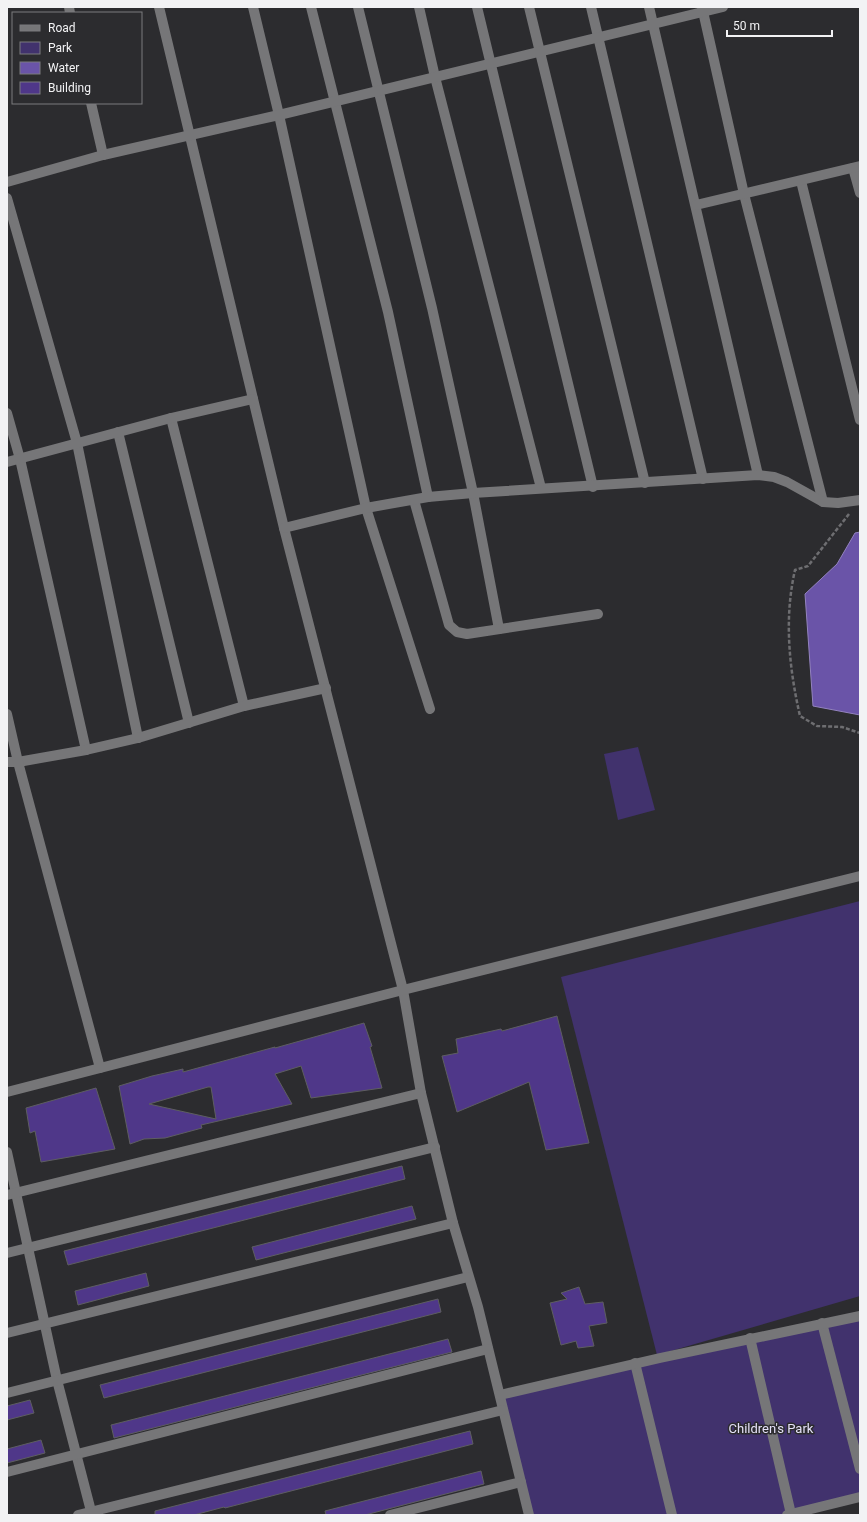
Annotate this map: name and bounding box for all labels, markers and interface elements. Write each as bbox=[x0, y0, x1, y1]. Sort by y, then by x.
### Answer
legend bbox=[12, 12, 142, 104]
scale bar bbox=[727, 12, 832, 38]
text: 50 m bbox=[733, 19, 760, 33]
text: Road bbox=[48, 21, 76, 35]
text: Park bbox=[48, 41, 73, 55]
text: Water bbox=[48, 61, 79, 75]
text: Building bbox=[48, 81, 91, 95]
park label: Children's Park bbox=[729, 1421, 814, 1436]

